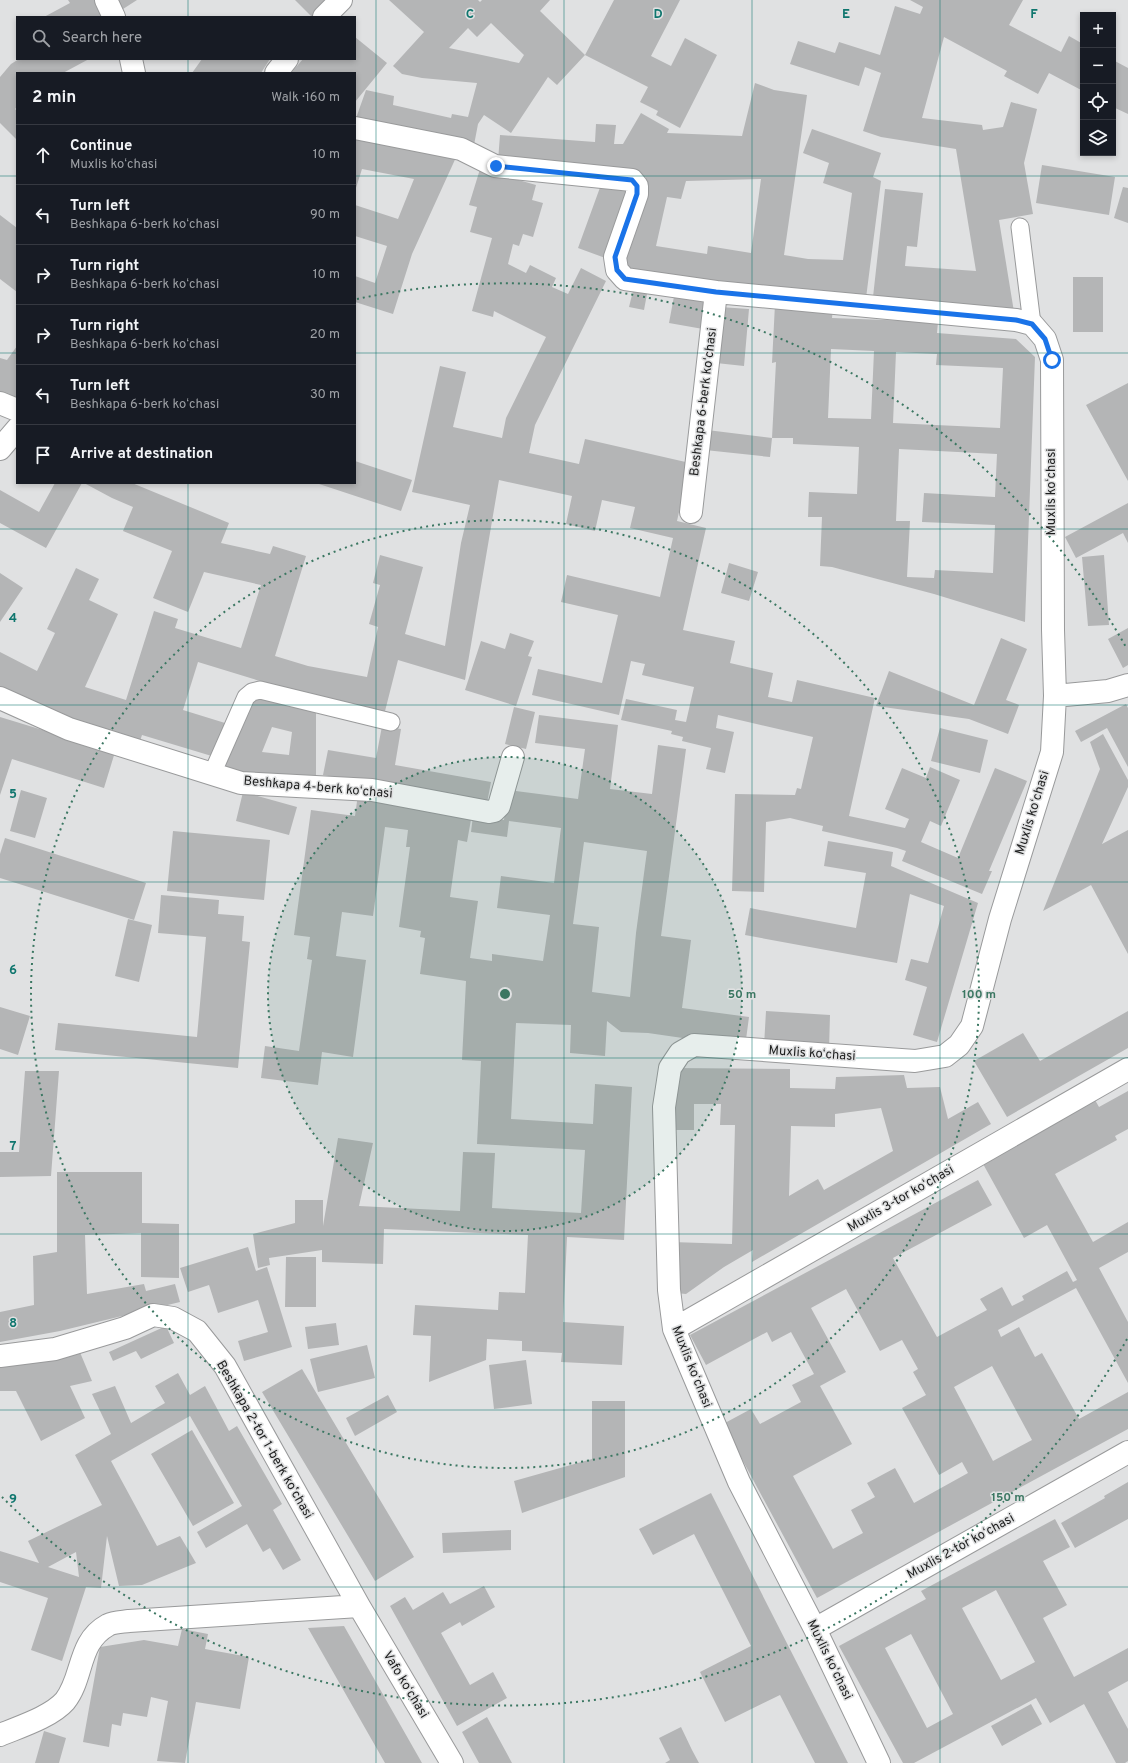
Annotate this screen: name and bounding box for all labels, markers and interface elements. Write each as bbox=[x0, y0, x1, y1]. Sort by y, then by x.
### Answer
text: C bbox=[466, 7, 474, 23]
text: D bbox=[653, 7, 663, 23]
text: E bbox=[842, 7, 850, 23]
text: F bbox=[1030, 7, 1038, 23]
map controls bbox=[1080, 12, 1116, 156]
button: + bbox=[1080, 12, 1116, 48]
search box bbox=[16, 16, 356, 60]
icon: search bbox=[30, 27, 52, 49]
text: Search here bbox=[62, 29, 142, 48]
button: − bbox=[1080, 48, 1116, 84]
button: locate bbox=[1080, 84, 1116, 120]
text: 2 min bbox=[32, 87, 76, 109]
text: Walk · 160 m bbox=[271, 90, 340, 106]
button: layers bbox=[1080, 120, 1116, 156]
text: Continue bbox=[70, 137, 132, 156]
icon: ahead bbox=[32, 144, 54, 166]
text: 10 m bbox=[313, 147, 340, 163]
text: Muxlis koʻchasi bbox=[70, 157, 157, 173]
route end bbox=[487, 157, 505, 175]
text: Turn left bbox=[70, 197, 130, 216]
icon: left bbox=[32, 204, 54, 226]
text: 90 m bbox=[310, 207, 340, 223]
text: Beshkapa 6-berk koʻchasi bbox=[70, 217, 219, 233]
text: Turn right bbox=[70, 257, 139, 276]
icon: right bbox=[32, 264, 54, 286]
text: 10 m bbox=[313, 267, 340, 283]
text: Beshkapa 6-berk koʻchasi bbox=[70, 277, 219, 293]
text: Turn right bbox=[70, 317, 139, 336]
icon: right bbox=[32, 324, 54, 346]
text: 20 m bbox=[310, 327, 340, 343]
street label: Beshkapa 6-berk koʻchasi bbox=[687, 327, 721, 477]
text: Beshkapa 6-berk koʻchasi bbox=[70, 337, 219, 353]
route start bbox=[1043, 351, 1061, 369]
text: Turn left bbox=[70, 377, 130, 396]
icon: left bbox=[32, 384, 54, 406]
text: 30 m bbox=[310, 387, 340, 403]
text: Beshkapa 6-berk koʻchasi bbox=[70, 397, 219, 413]
icon: arrive bbox=[32, 444, 54, 466]
text: Arrive at destination bbox=[70, 445, 213, 464]
street label: Muxlis koʻchasi bbox=[1044, 448, 1060, 536]
text: 4 bbox=[9, 611, 17, 627]
street label: Muxlis koʻchasi bbox=[1013, 769, 1053, 857]
street label: Beshkapa 4-berk koʻchasi bbox=[243, 774, 393, 802]
text: 5 bbox=[9, 787, 17, 803]
text: 6 bbox=[9, 963, 17, 979]
centre of rings bbox=[498, 987, 512, 1001]
text: 50 m bbox=[728, 987, 756, 1003]
text: 100 m bbox=[962, 987, 996, 1003]
street label: Muxlis koʻchasi bbox=[768, 1043, 856, 1065]
text: 7 bbox=[10, 1139, 17, 1155]
street label: Muxlis 3-tor koʻchasi bbox=[845, 1162, 957, 1236]
text: 8 bbox=[9, 1316, 17, 1332]
street label: Muxlis koʻchasi bbox=[667, 1324, 715, 1410]
street label: Beshkapa 2-tor 1-berk koʼchasi bbox=[212, 1358, 316, 1522]
text: 150 m bbox=[991, 1490, 1025, 1506]
text: 9 bbox=[9, 1492, 17, 1508]
street label: Muxlis 2-tor koʻchasi bbox=[905, 1511, 1017, 1583]
street label: Muxlis koʻchasi bbox=[803, 1617, 855, 1703]
street label: Vafo koʻchasi bbox=[379, 1649, 431, 1721]

